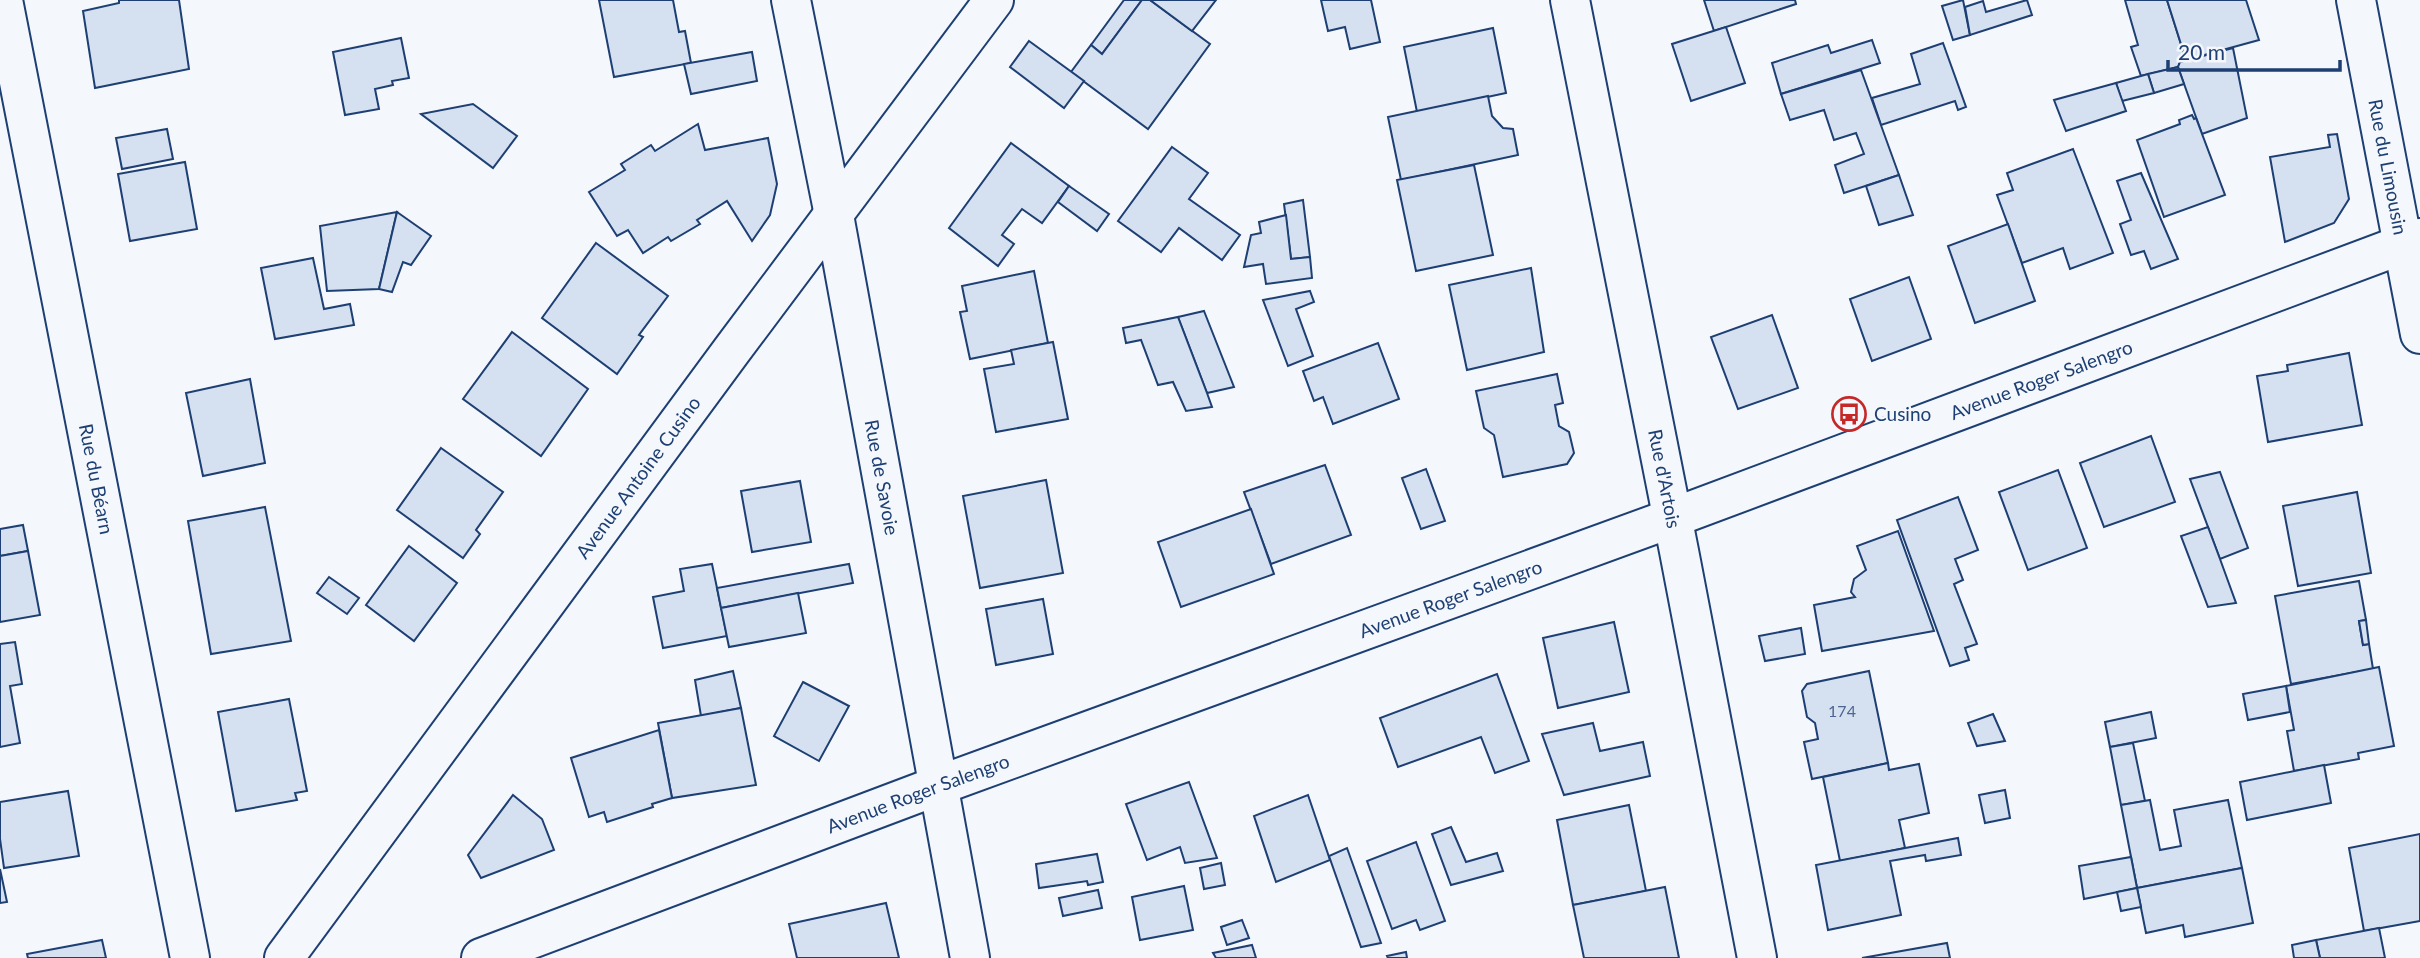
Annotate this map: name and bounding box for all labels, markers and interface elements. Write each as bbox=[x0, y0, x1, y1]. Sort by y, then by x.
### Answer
scale bar bbox=[2168, 28, 2340, 72]
text: 20 m bbox=[2178, 39, 2225, 64]
street label: Rue du Limousin bbox=[2364, 97, 2413, 237]
street label: Avenue Roger Salengro bbox=[1947, 335, 2136, 424]
street label: Avenue Antoine Cusino bbox=[571, 392, 705, 563]
bus stop icon: Cusino bbox=[1830, 395, 1868, 433]
place label: Cusino bbox=[1874, 402, 1931, 425]
street label: Rue de Savoie bbox=[861, 418, 904, 537]
street label: Rue du Béarn bbox=[75, 422, 119, 536]
street label: Rue d'Artois bbox=[1644, 427, 1686, 530]
street label: Avenue Roger Salengro bbox=[1356, 554, 1545, 642]
house number: 174 bbox=[1828, 701, 1856, 720]
street label: Avenue Roger Salengro bbox=[823, 749, 1012, 838]

